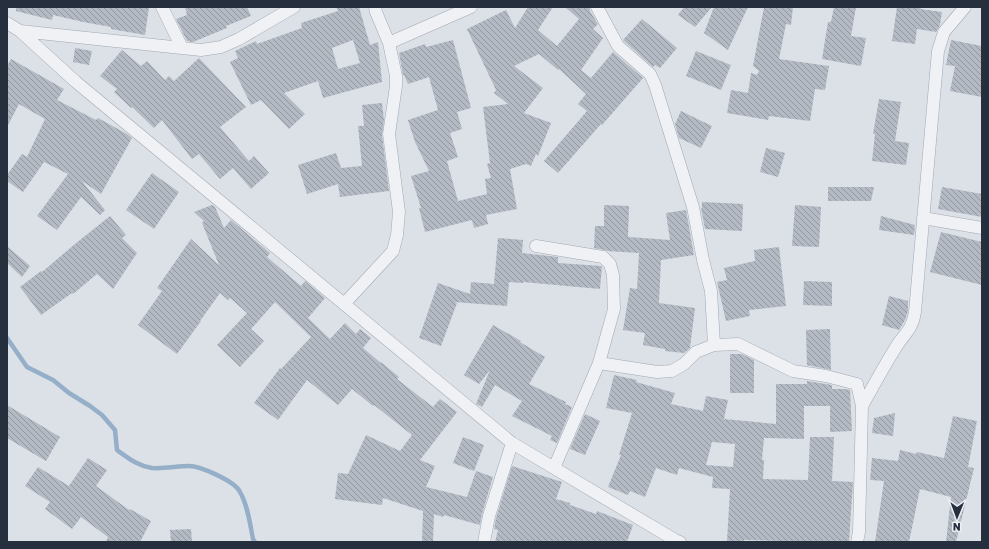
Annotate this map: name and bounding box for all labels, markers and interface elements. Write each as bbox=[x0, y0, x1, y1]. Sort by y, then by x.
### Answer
north arrow bbox=[937, 497, 977, 537]
text: N bbox=[953, 520, 961, 533]

